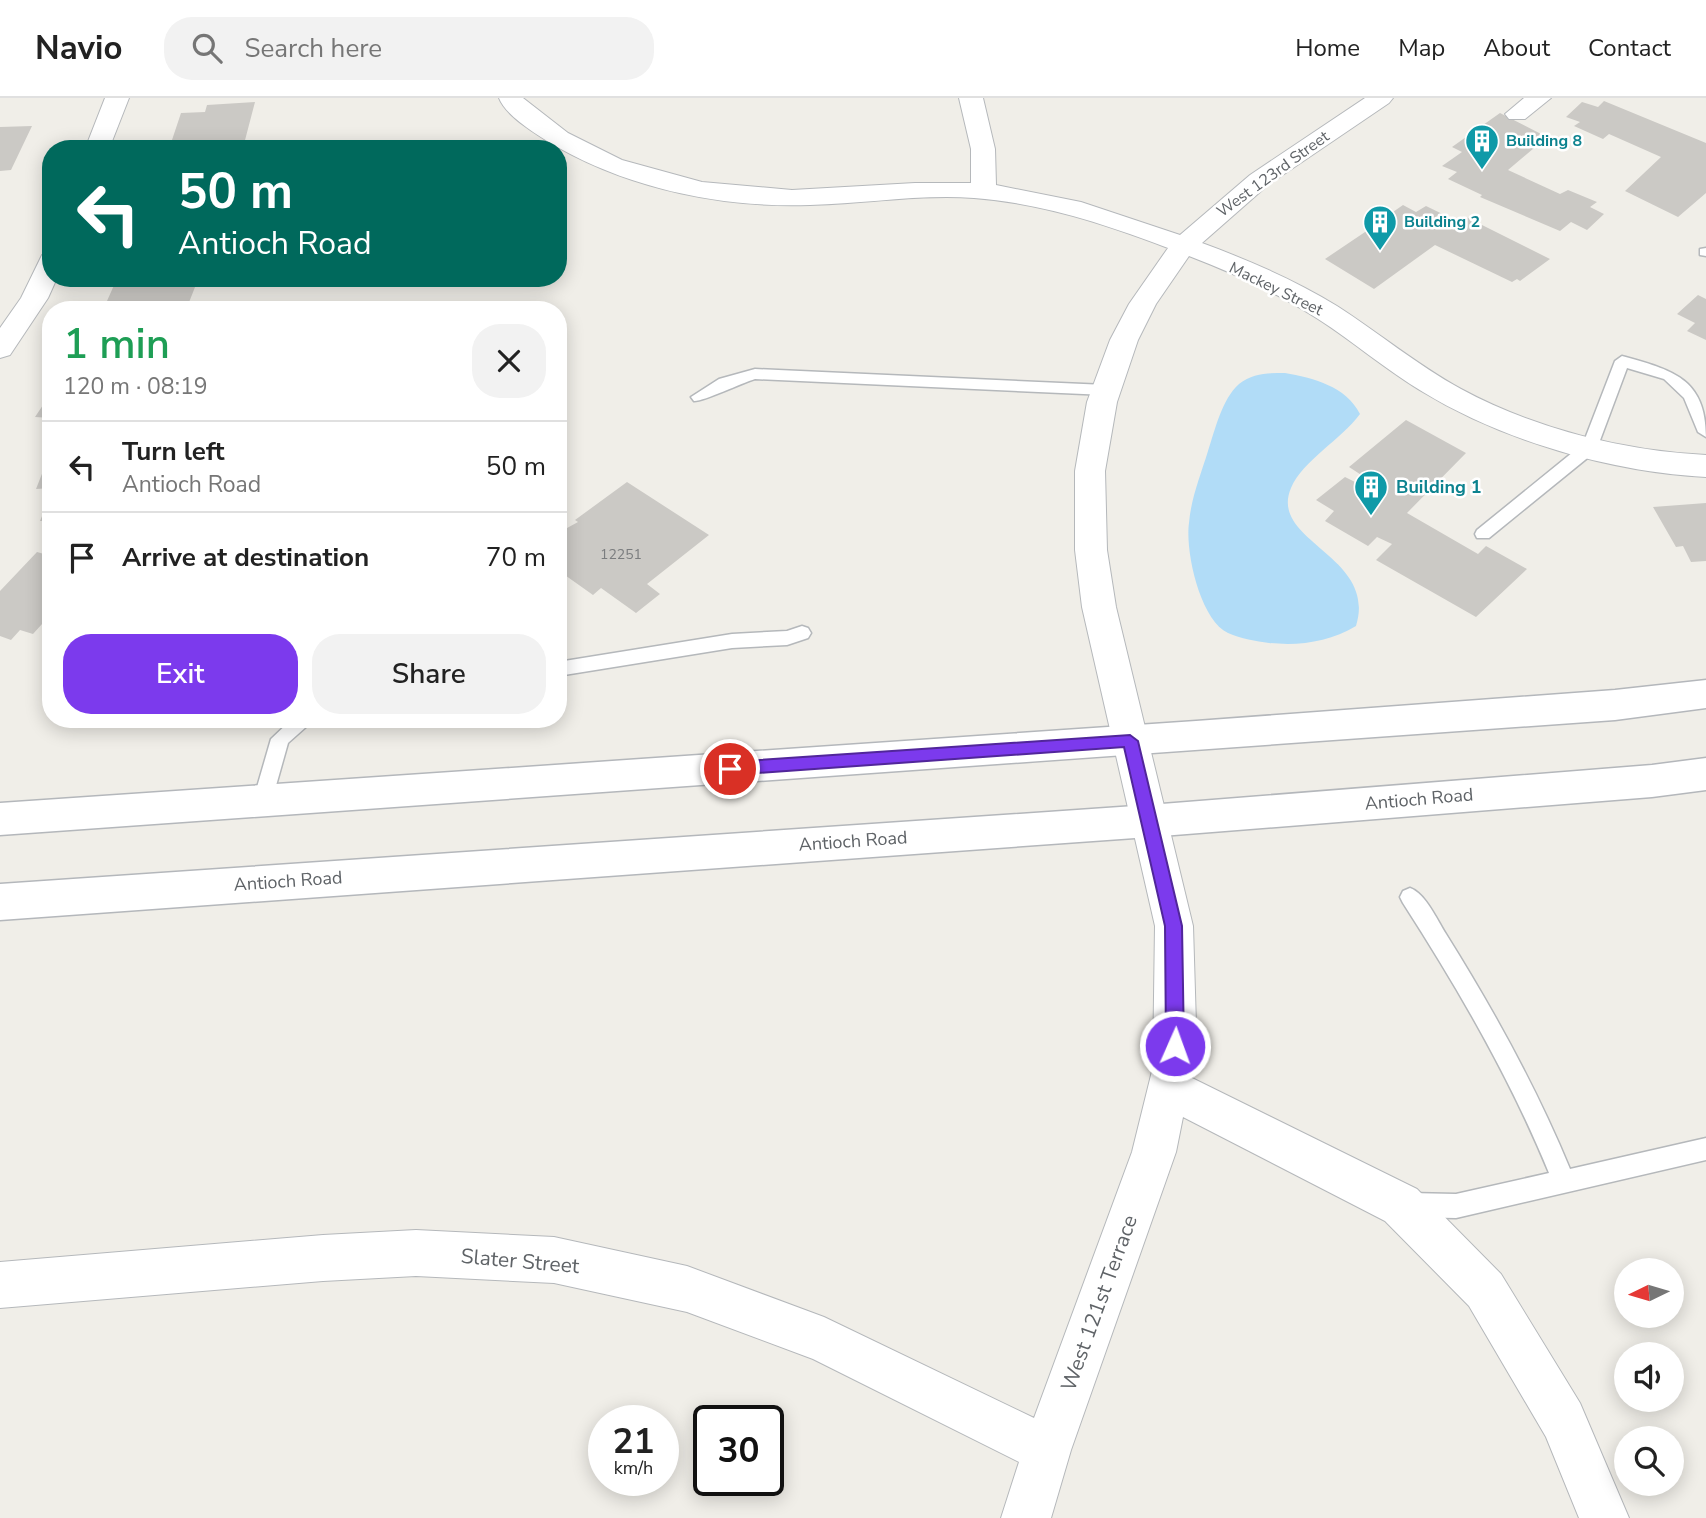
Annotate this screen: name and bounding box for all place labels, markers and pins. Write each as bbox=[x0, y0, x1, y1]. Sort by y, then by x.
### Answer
building icon: Building 8 bbox=[1463, 122, 1501, 171]
place label: Building 8 bbox=[1506, 130, 1582, 152]
building icon: Building 2 bbox=[1361, 203, 1399, 252]
place label: Building 2 bbox=[1404, 211, 1480, 233]
building icon: Building 1 bbox=[1352, 468, 1390, 517]
place label: Building 1 bbox=[1396, 475, 1482, 499]
pin bbox=[700, 739, 760, 799]

